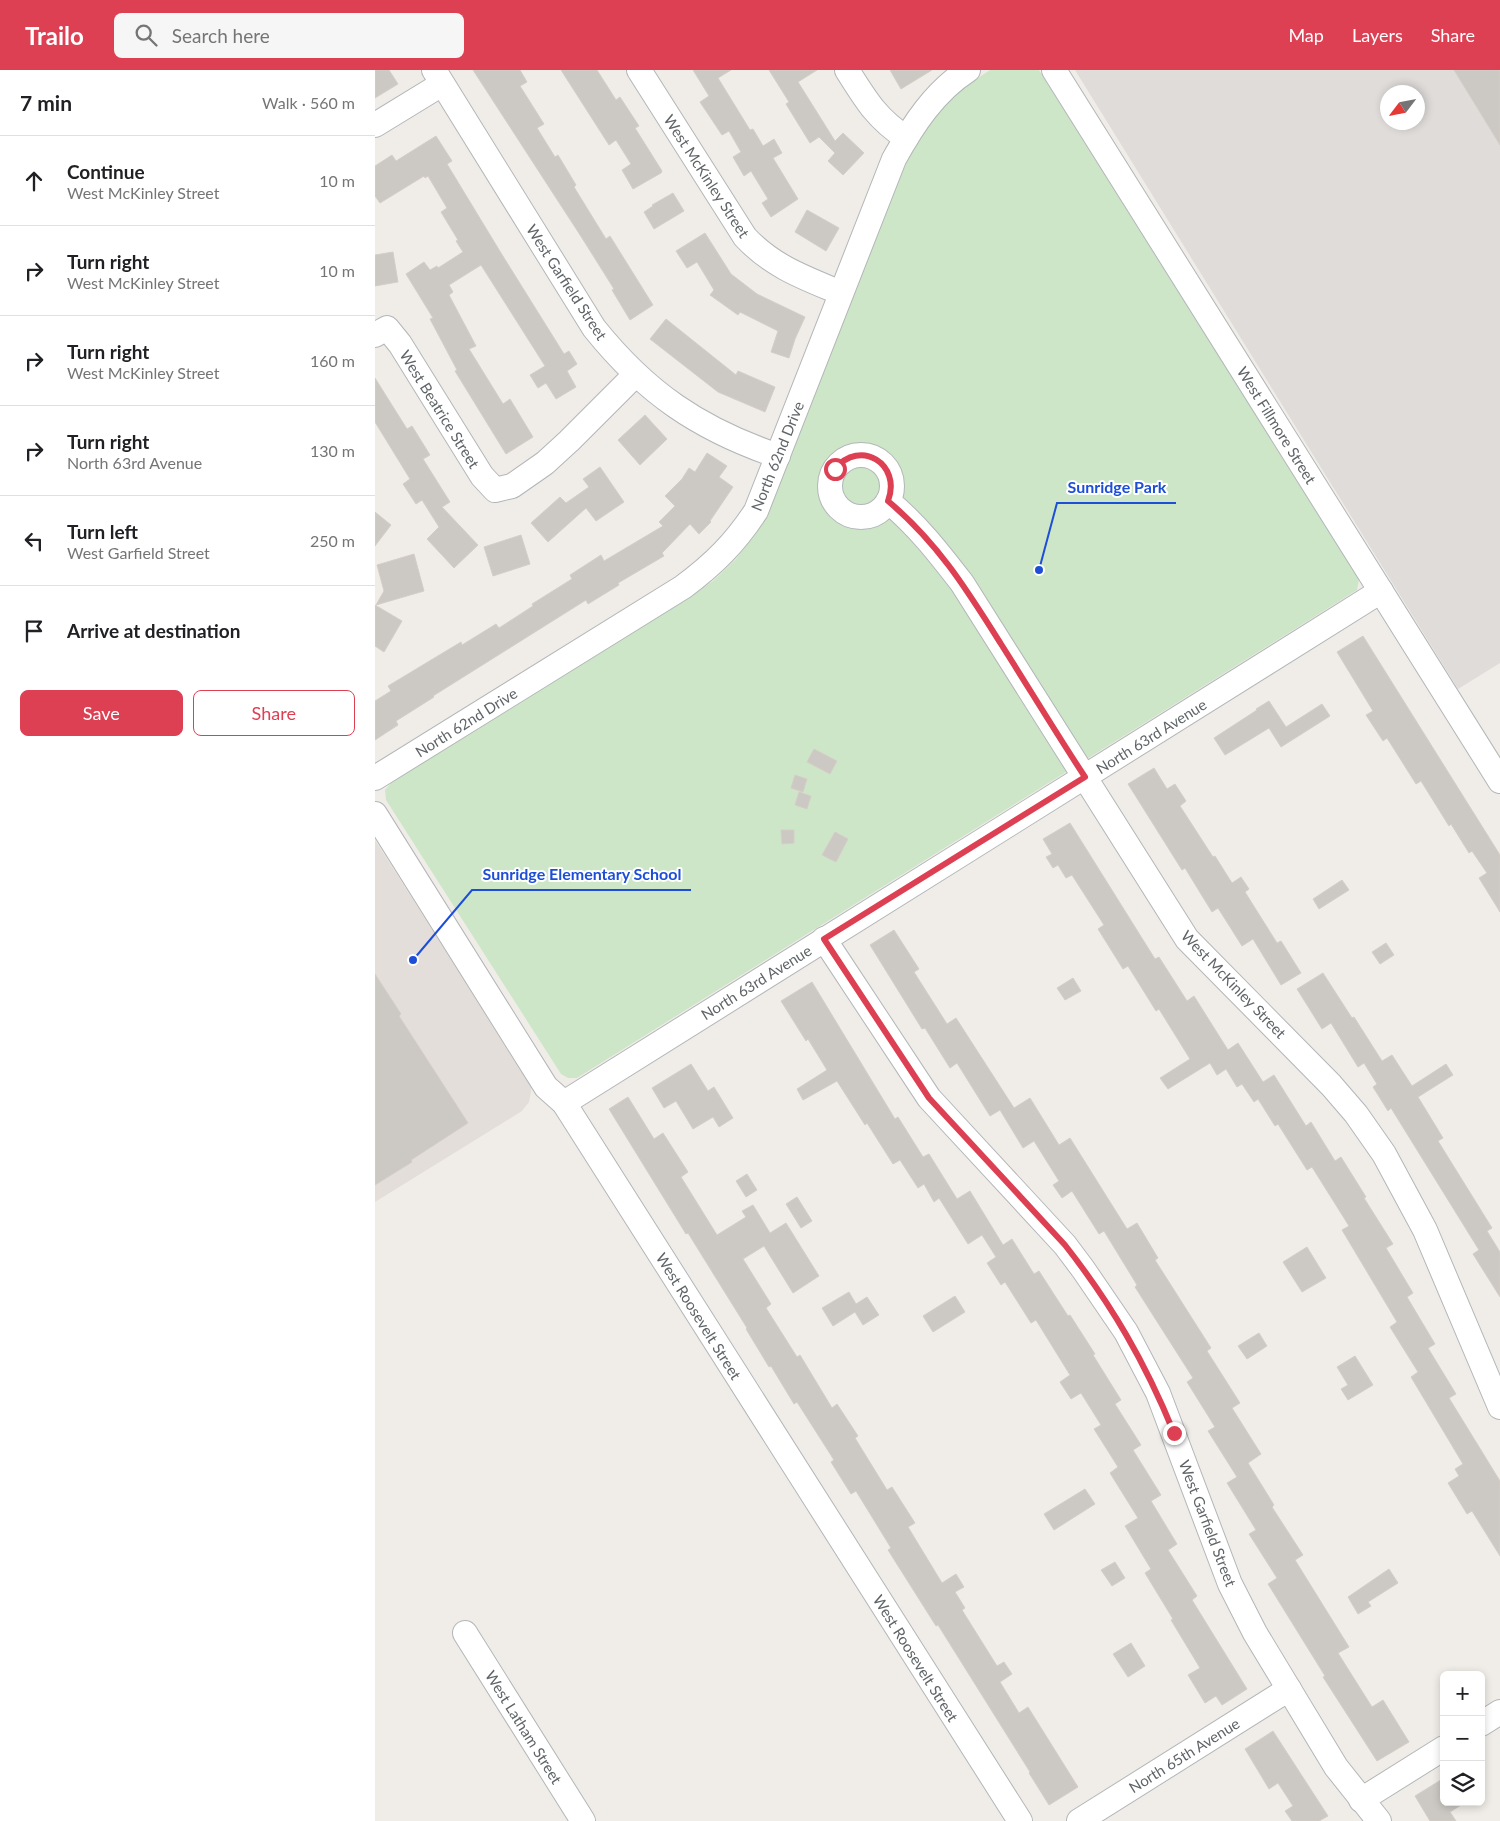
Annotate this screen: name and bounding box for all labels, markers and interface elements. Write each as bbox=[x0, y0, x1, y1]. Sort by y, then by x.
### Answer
search box bbox=[114, 13, 464, 58]
text: Trailo bbox=[25, 21, 84, 50]
icon: search bbox=[132, 21, 160, 49]
text: Search here bbox=[172, 24, 270, 47]
text: Map bbox=[1288, 24, 1324, 46]
text: Layers bbox=[1352, 24, 1403, 46]
text: Share bbox=[1431, 24, 1475, 46]
north arrow bbox=[1380, 85, 1425, 130]
text: 7 min bbox=[20, 90, 72, 115]
text: Walk · 560 m bbox=[262, 93, 355, 112]
street label: West McKinley Street bbox=[661, 111, 754, 241]
text: Continue bbox=[67, 160, 145, 183]
icon: ahead bbox=[20, 167, 48, 195]
text: 10 m bbox=[319, 171, 355, 190]
text: West McKinley Street bbox=[67, 183, 220, 202]
street label: West Garfield Street bbox=[523, 221, 611, 344]
text: Turn right bbox=[67, 250, 149, 273]
icon: right bbox=[20, 257, 48, 285]
text: 10 m bbox=[319, 261, 355, 280]
text: West McKinley Street bbox=[67, 273, 220, 292]
text: Turn right bbox=[67, 340, 149, 363]
icon: right bbox=[20, 347, 48, 375]
street label: West Beatrice Street bbox=[396, 347, 484, 472]
text: 160 m bbox=[310, 351, 355, 370]
text: West McKinley Street bbox=[67, 363, 220, 382]
street label: West Fillmore Street bbox=[1234, 363, 1321, 487]
street label: North 62nd Drive bbox=[747, 399, 807, 513]
text: Turn right bbox=[67, 430, 149, 453]
icon: right bbox=[20, 437, 48, 465]
text: 130 m bbox=[310, 441, 355, 460]
text: North 63rd Avenue bbox=[67, 453, 202, 472]
route start bbox=[824, 458, 847, 481]
callout: Sunridge Park bbox=[1057, 472, 1176, 503]
text: Sunridge Park bbox=[1068, 477, 1167, 496]
text: Turn left bbox=[67, 520, 138, 543]
icon: left bbox=[20, 527, 48, 555]
text: 250 m bbox=[310, 531, 355, 550]
text: West Garfield Street bbox=[67, 543, 210, 562]
icon: arrive bbox=[20, 617, 48, 645]
text: Arrive at destination bbox=[67, 619, 240, 642]
street label: North 62nd Drive bbox=[412, 683, 520, 761]
button: Save bbox=[20, 690, 183, 736]
button: Share bbox=[193, 690, 355, 736]
street label: North 63rd Avenue bbox=[1092, 695, 1210, 777]
callout: Sunridge Elementary School bbox=[472, 859, 691, 890]
text: Sunridge Elementary School bbox=[483, 864, 681, 883]
street label: West McKinley Street bbox=[1178, 926, 1291, 1042]
street label: North 63rd Avenue bbox=[697, 941, 815, 1023]
street label: West Roosevelt Street bbox=[653, 1249, 746, 1383]
route end bbox=[1163, 1422, 1186, 1445]
street label: West Garfield Street bbox=[1176, 1457, 1241, 1589]
street label: West Roosevelt Street bbox=[870, 1591, 963, 1725]
street label: West Latham Street bbox=[482, 1667, 566, 1788]
map controls bbox=[1440, 1671, 1485, 1806]
button: + bbox=[1440, 1671, 1485, 1716]
street label: North 65th Avenue bbox=[1125, 1714, 1243, 1796]
button: − bbox=[1440, 1716, 1485, 1761]
button: layers bbox=[1440, 1761, 1485, 1806]

